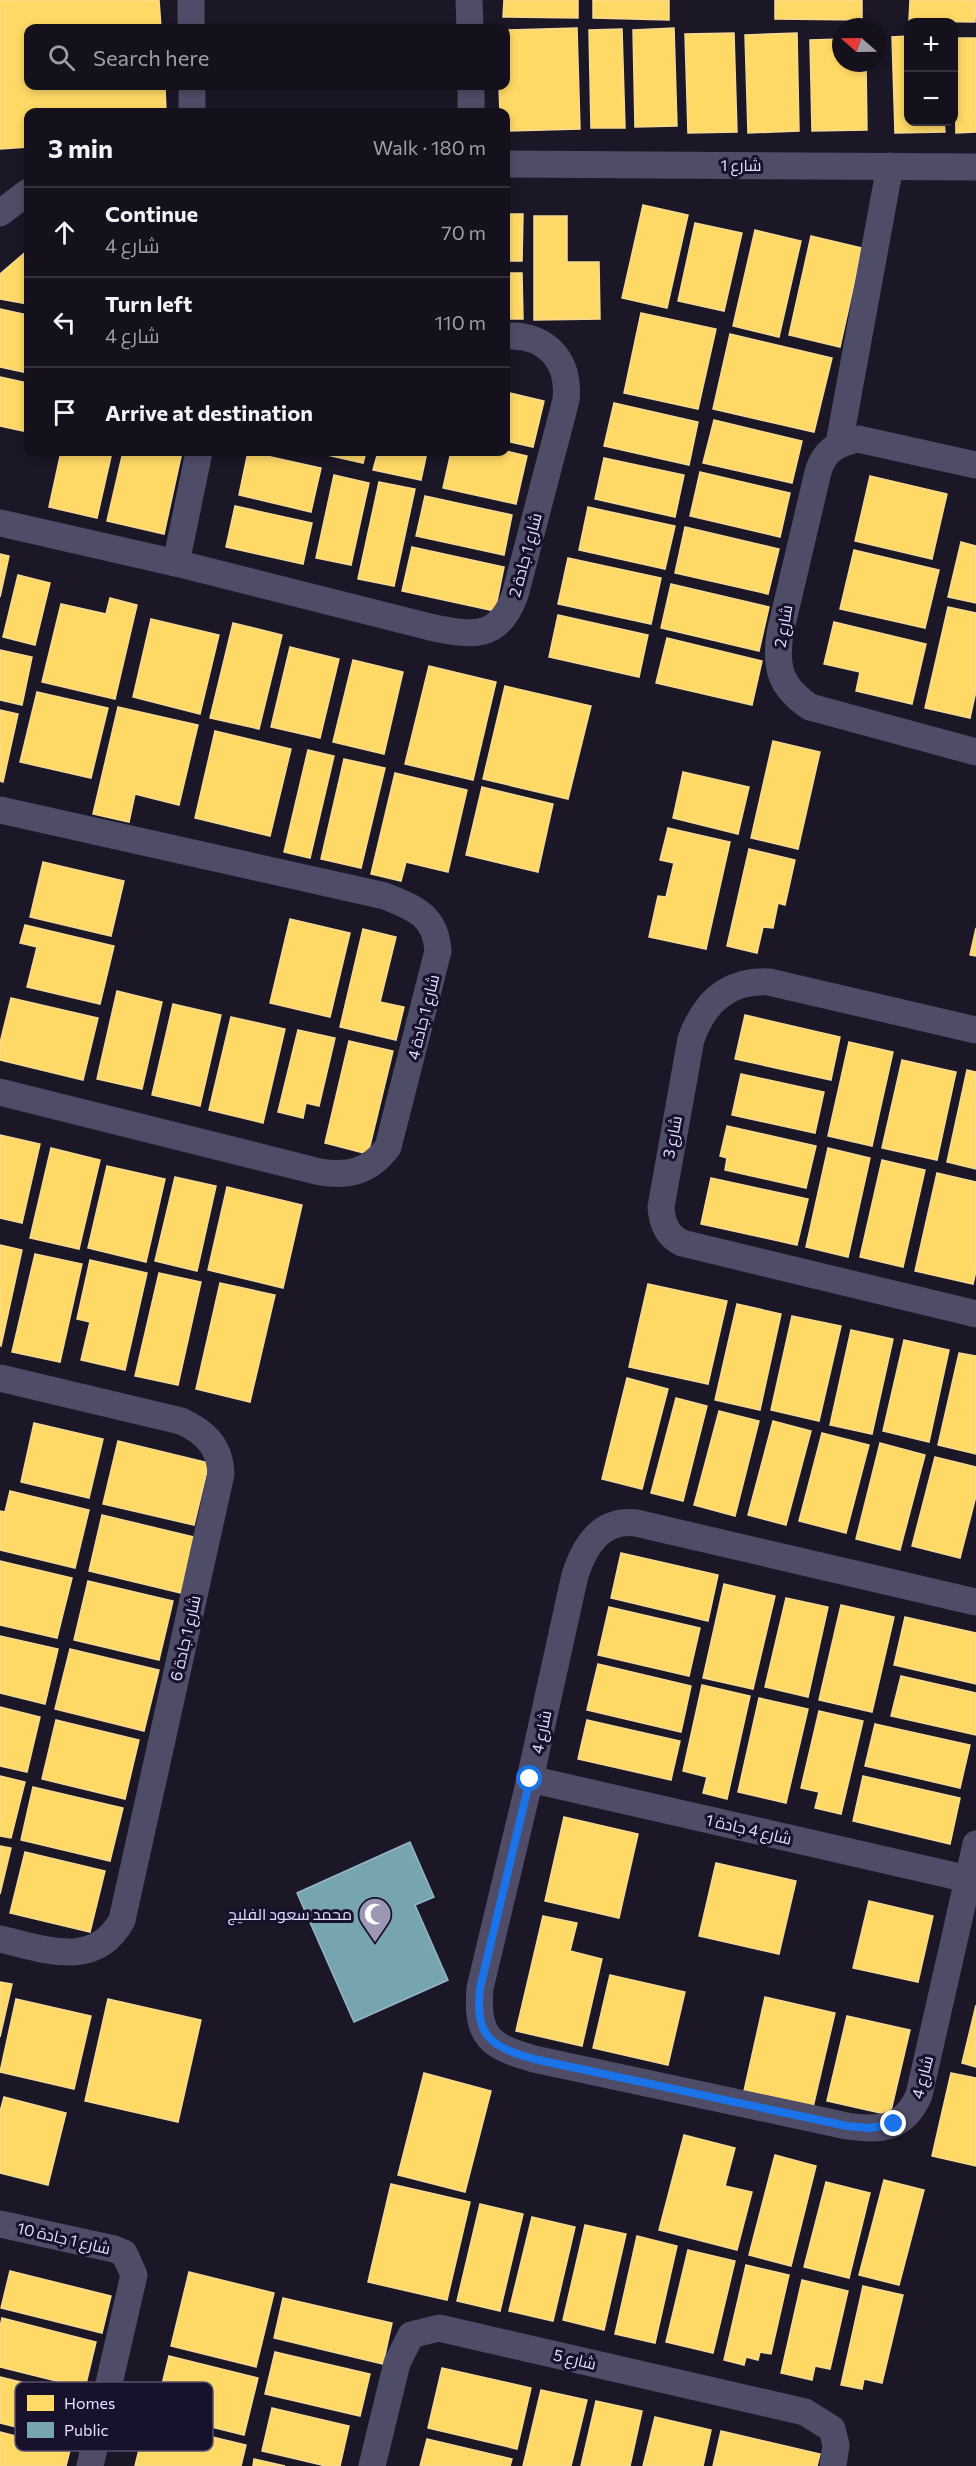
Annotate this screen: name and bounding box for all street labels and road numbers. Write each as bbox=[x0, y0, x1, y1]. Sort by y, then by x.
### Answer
street label: شارع 1 bbox=[721, 155, 761, 177]
street label: شارع 1 جادة 2 bbox=[504, 511, 548, 600]
street label: شارع 2 bbox=[769, 603, 799, 649]
street label: شارع 1 جادة 4 bbox=[403, 972, 445, 1062]
street label: شارع 3 bbox=[658, 1114, 688, 1160]
street label: شارع 1 جادة 6 bbox=[165, 1593, 207, 1683]
street label: شارع 4 bbox=[527, 1709, 557, 1756]
street label: شارع 4 جادة 1 bbox=[704, 1809, 794, 1851]
street label: شارع 4 bbox=[907, 2053, 939, 2101]
street label: شارع 1 جادة 10 bbox=[15, 2218, 113, 2260]
street label: شارع 5 bbox=[551, 2344, 598, 2376]

